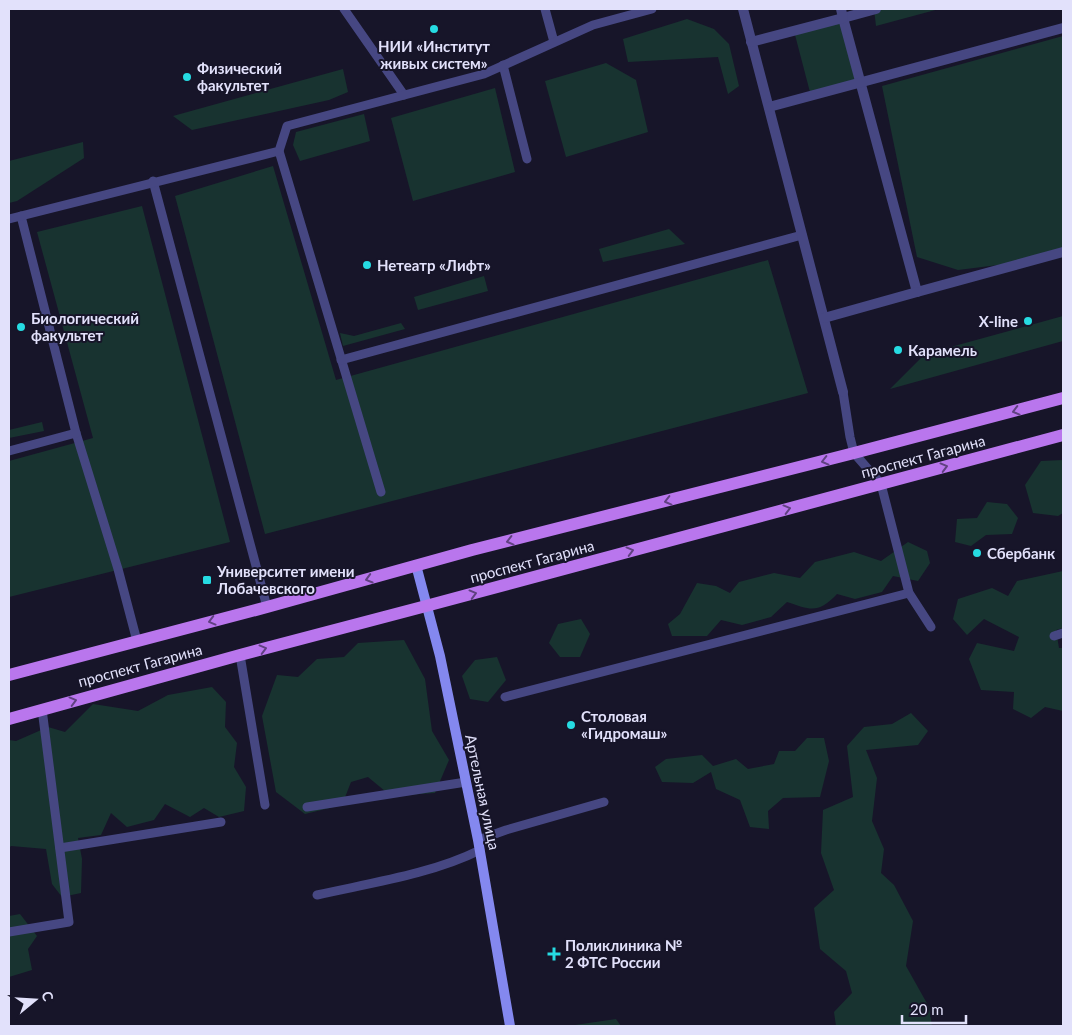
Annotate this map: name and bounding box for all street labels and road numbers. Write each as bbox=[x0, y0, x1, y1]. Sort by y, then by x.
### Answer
street label: проспект Гагарина bbox=[859, 431, 987, 481]
street label: проспект Гагарина bbox=[468, 536, 596, 586]
street label: проспект Гагарина bbox=[76, 640, 204, 690]
street label: Артельная улица bbox=[462, 733, 504, 851]

